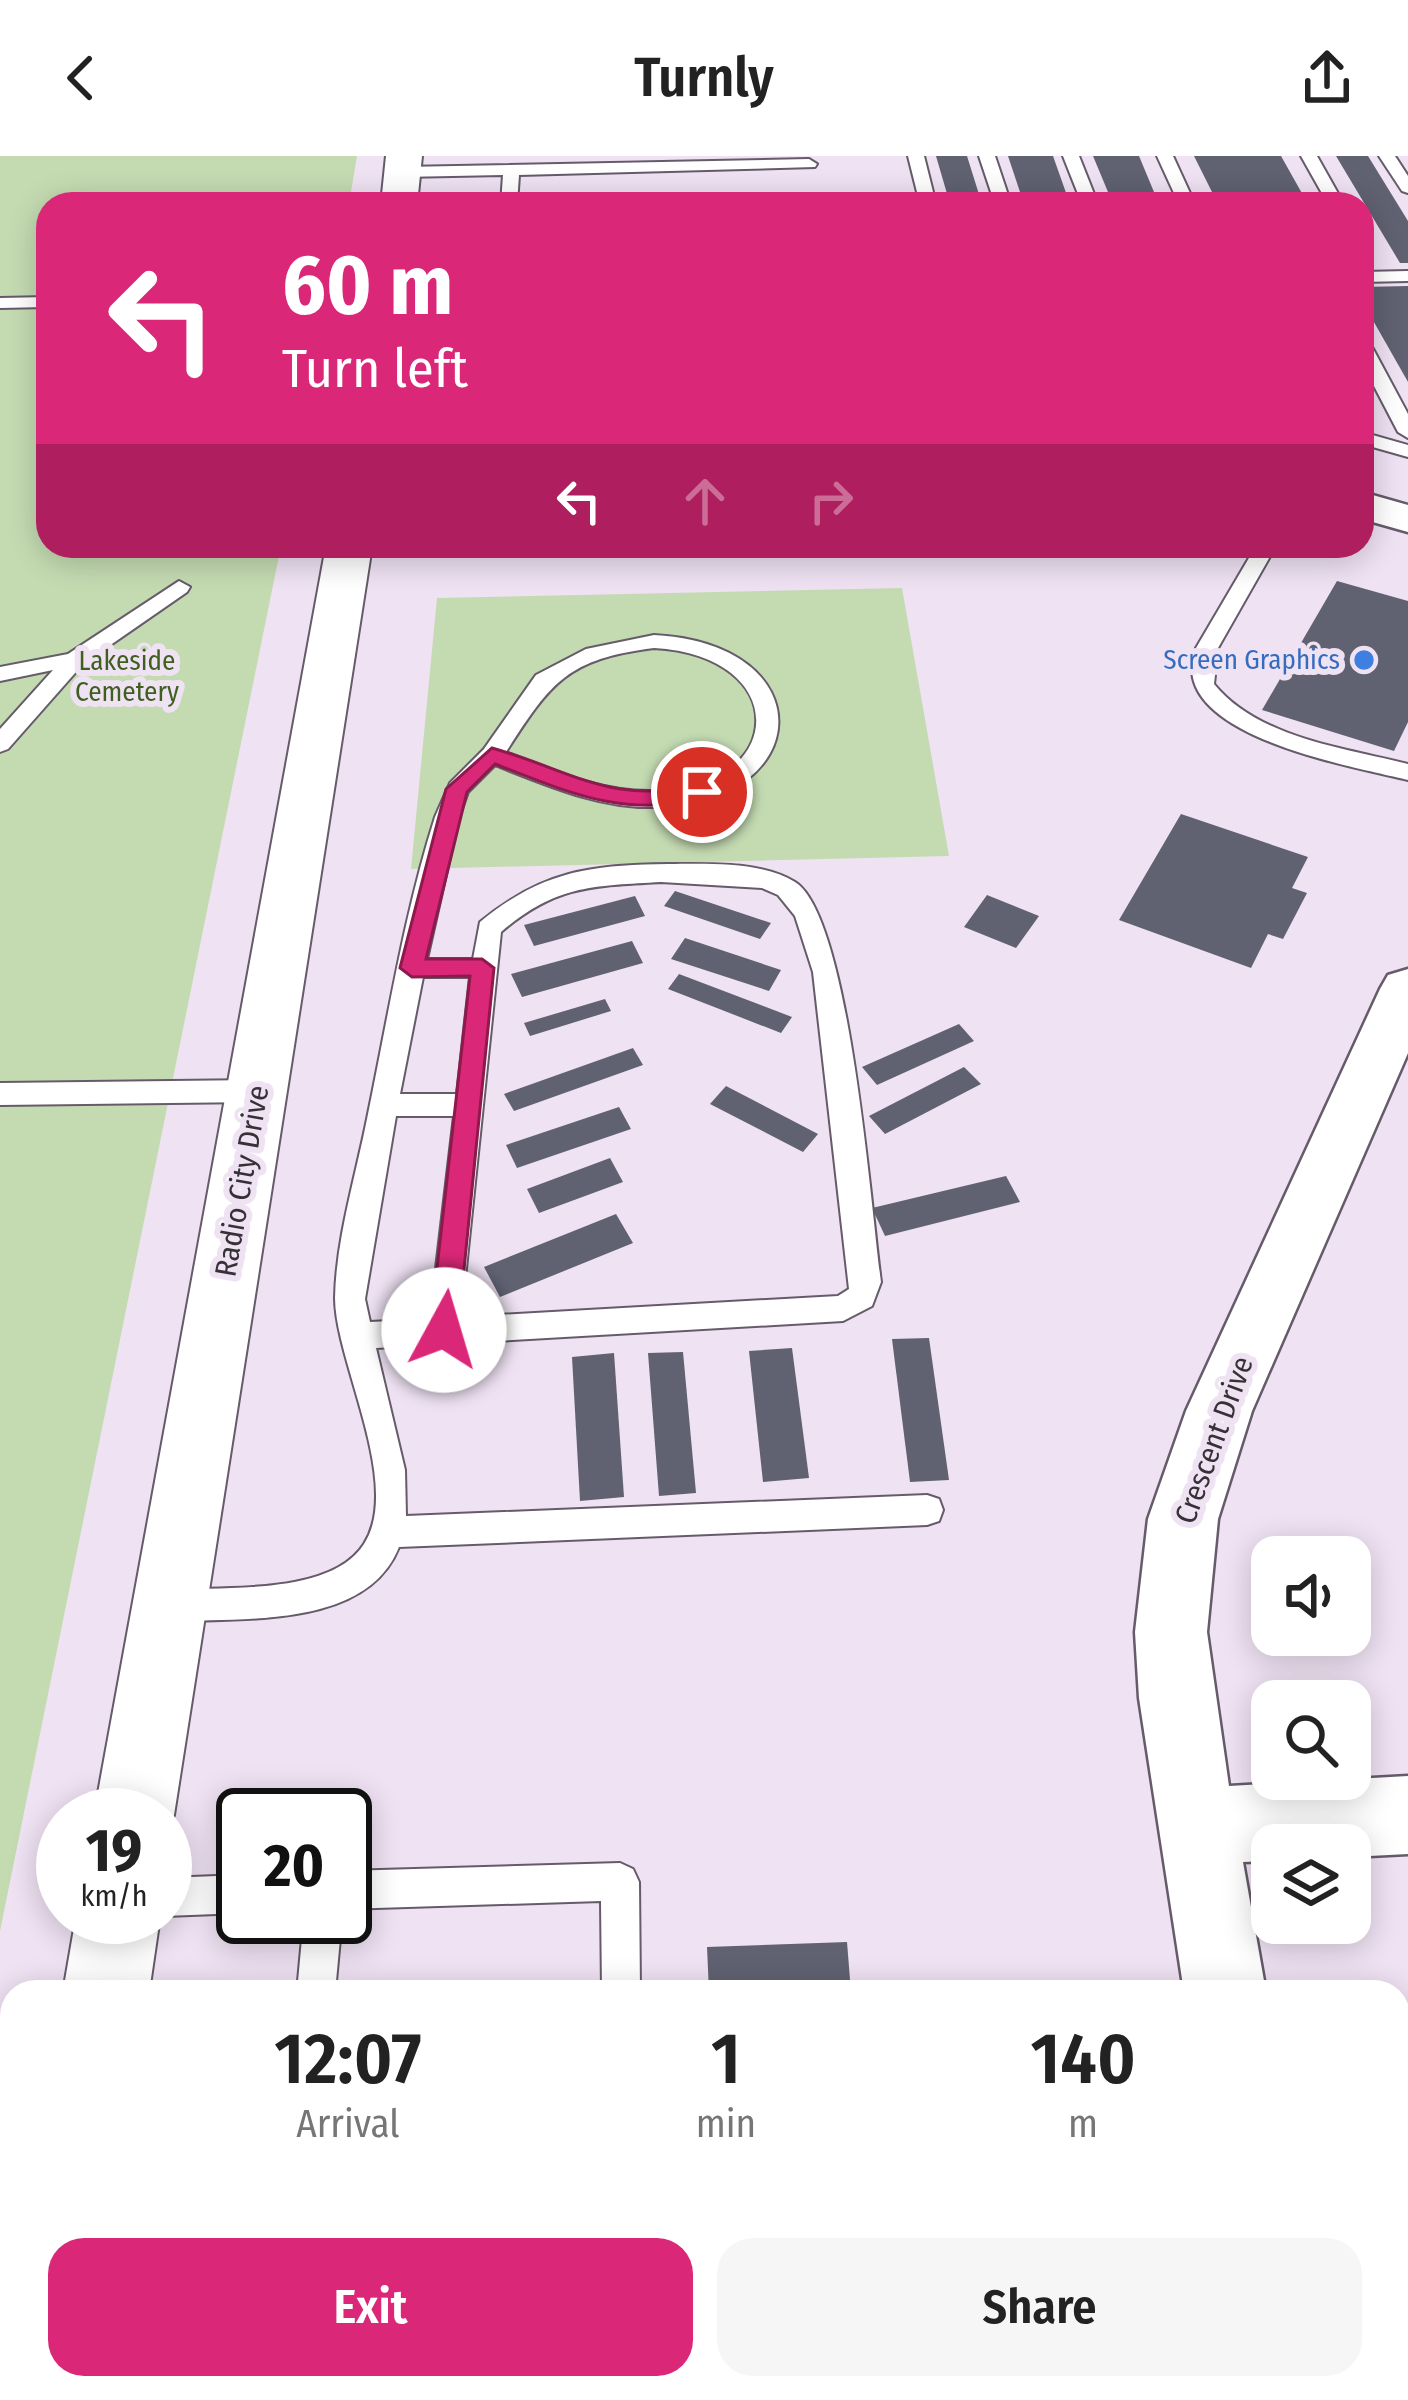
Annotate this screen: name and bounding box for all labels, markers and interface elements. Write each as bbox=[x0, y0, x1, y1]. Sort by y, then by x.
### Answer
icon: back bbox=[48, 45, 114, 111]
icon: share bbox=[1294, 45, 1360, 111]
text: Turnly bbox=[634, 46, 774, 110]
text: 60 m bbox=[282, 235, 453, 336]
icon: left bbox=[84, 240, 240, 396]
text: Turn left bbox=[282, 337, 468, 401]
icon: left bbox=[546, 468, 612, 534]
icon: ahead bbox=[672, 468, 738, 534]
icon: right bbox=[798, 468, 864, 534]
place label: Screen Graphics bbox=[1163, 644, 1340, 676]
park label: Lakeside Cemetery bbox=[75, 645, 179, 708]
marker: Screen Graphics bbox=[1351, 647, 1377, 673]
pin bbox=[651, 741, 753, 843]
icon: arrive bbox=[669, 759, 735, 825]
street label: Radio City Drive bbox=[207, 1083, 277, 1279]
position arrow bbox=[381, 1267, 507, 1393]
street label: Crescent Drive bbox=[1167, 1351, 1261, 1529]
map controls bbox=[1251, 1536, 1371, 1944]
button: sound bbox=[1251, 1536, 1371, 1656]
button: search bbox=[1251, 1680, 1371, 1800]
speed limit sign: 20 bbox=[216, 1788, 372, 1944]
text: 19 bbox=[86, 1815, 142, 1887]
button: layers bbox=[1251, 1824, 1371, 1944]
text: km/h bbox=[81, 1878, 147, 1914]
text: 12:07 bbox=[274, 2016, 421, 2102]
text: 1 bbox=[711, 2016, 741, 2102]
text: 140 bbox=[1030, 2016, 1136, 2102]
text: Arrival bbox=[296, 2101, 400, 2147]
text: min bbox=[696, 2101, 756, 2147]
text: m bbox=[1068, 2101, 1098, 2147]
button: Exit bbox=[48, 2238, 693, 2376]
button: Share bbox=[717, 2238, 1362, 2376]

